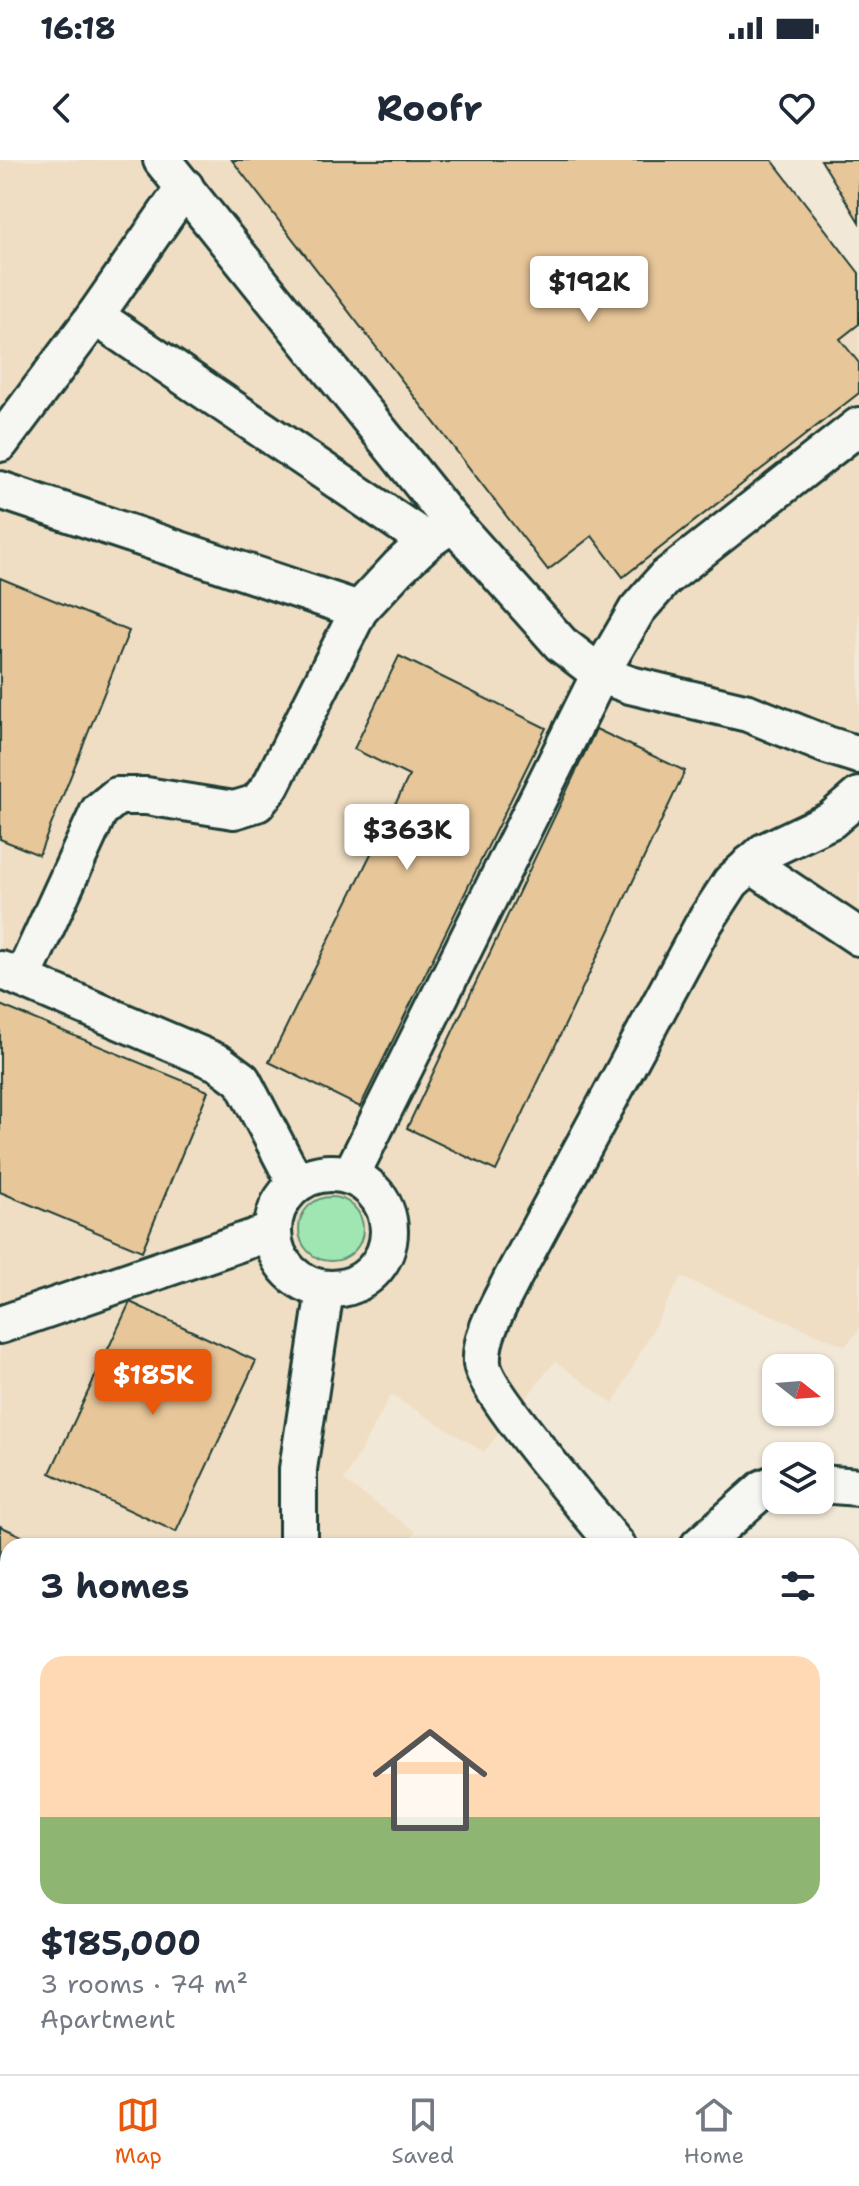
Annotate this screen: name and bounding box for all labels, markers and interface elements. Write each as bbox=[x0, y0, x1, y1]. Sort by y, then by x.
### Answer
text: 16:18 bbox=[40, 8, 116, 49]
text: Roofr bbox=[377, 84, 482, 133]
icon: back bbox=[40, 86, 84, 130]
icon: heart bbox=[775, 86, 819, 130]
pin: $192K bbox=[533, 256, 645, 324]
text: $192K bbox=[548, 264, 630, 299]
pin: $363K bbox=[351, 804, 463, 872]
text: $363K bbox=[362, 812, 452, 847]
pin: $185K bbox=[97, 1349, 209, 1417]
north arrow bbox=[762, 1354, 834, 1426]
map controls bbox=[762, 1354, 834, 1514]
text: $185K bbox=[113, 1357, 193, 1392]
button: layers bbox=[762, 1442, 834, 1514]
text: 3 homes bbox=[40, 1563, 189, 1609]
icon: filters bbox=[776, 1564, 820, 1608]
icon: home bbox=[358, 1708, 502, 1852]
text: $185,000 bbox=[40, 1920, 201, 1966]
text: 3 rooms · 74 m² bbox=[40, 1966, 248, 2001]
text: Apartment bbox=[40, 2001, 176, 2036]
tab: Map bbox=[115, 2093, 162, 2170]
tab: Saved bbox=[392, 2093, 454, 2170]
tab: Home bbox=[684, 2093, 744, 2170]

